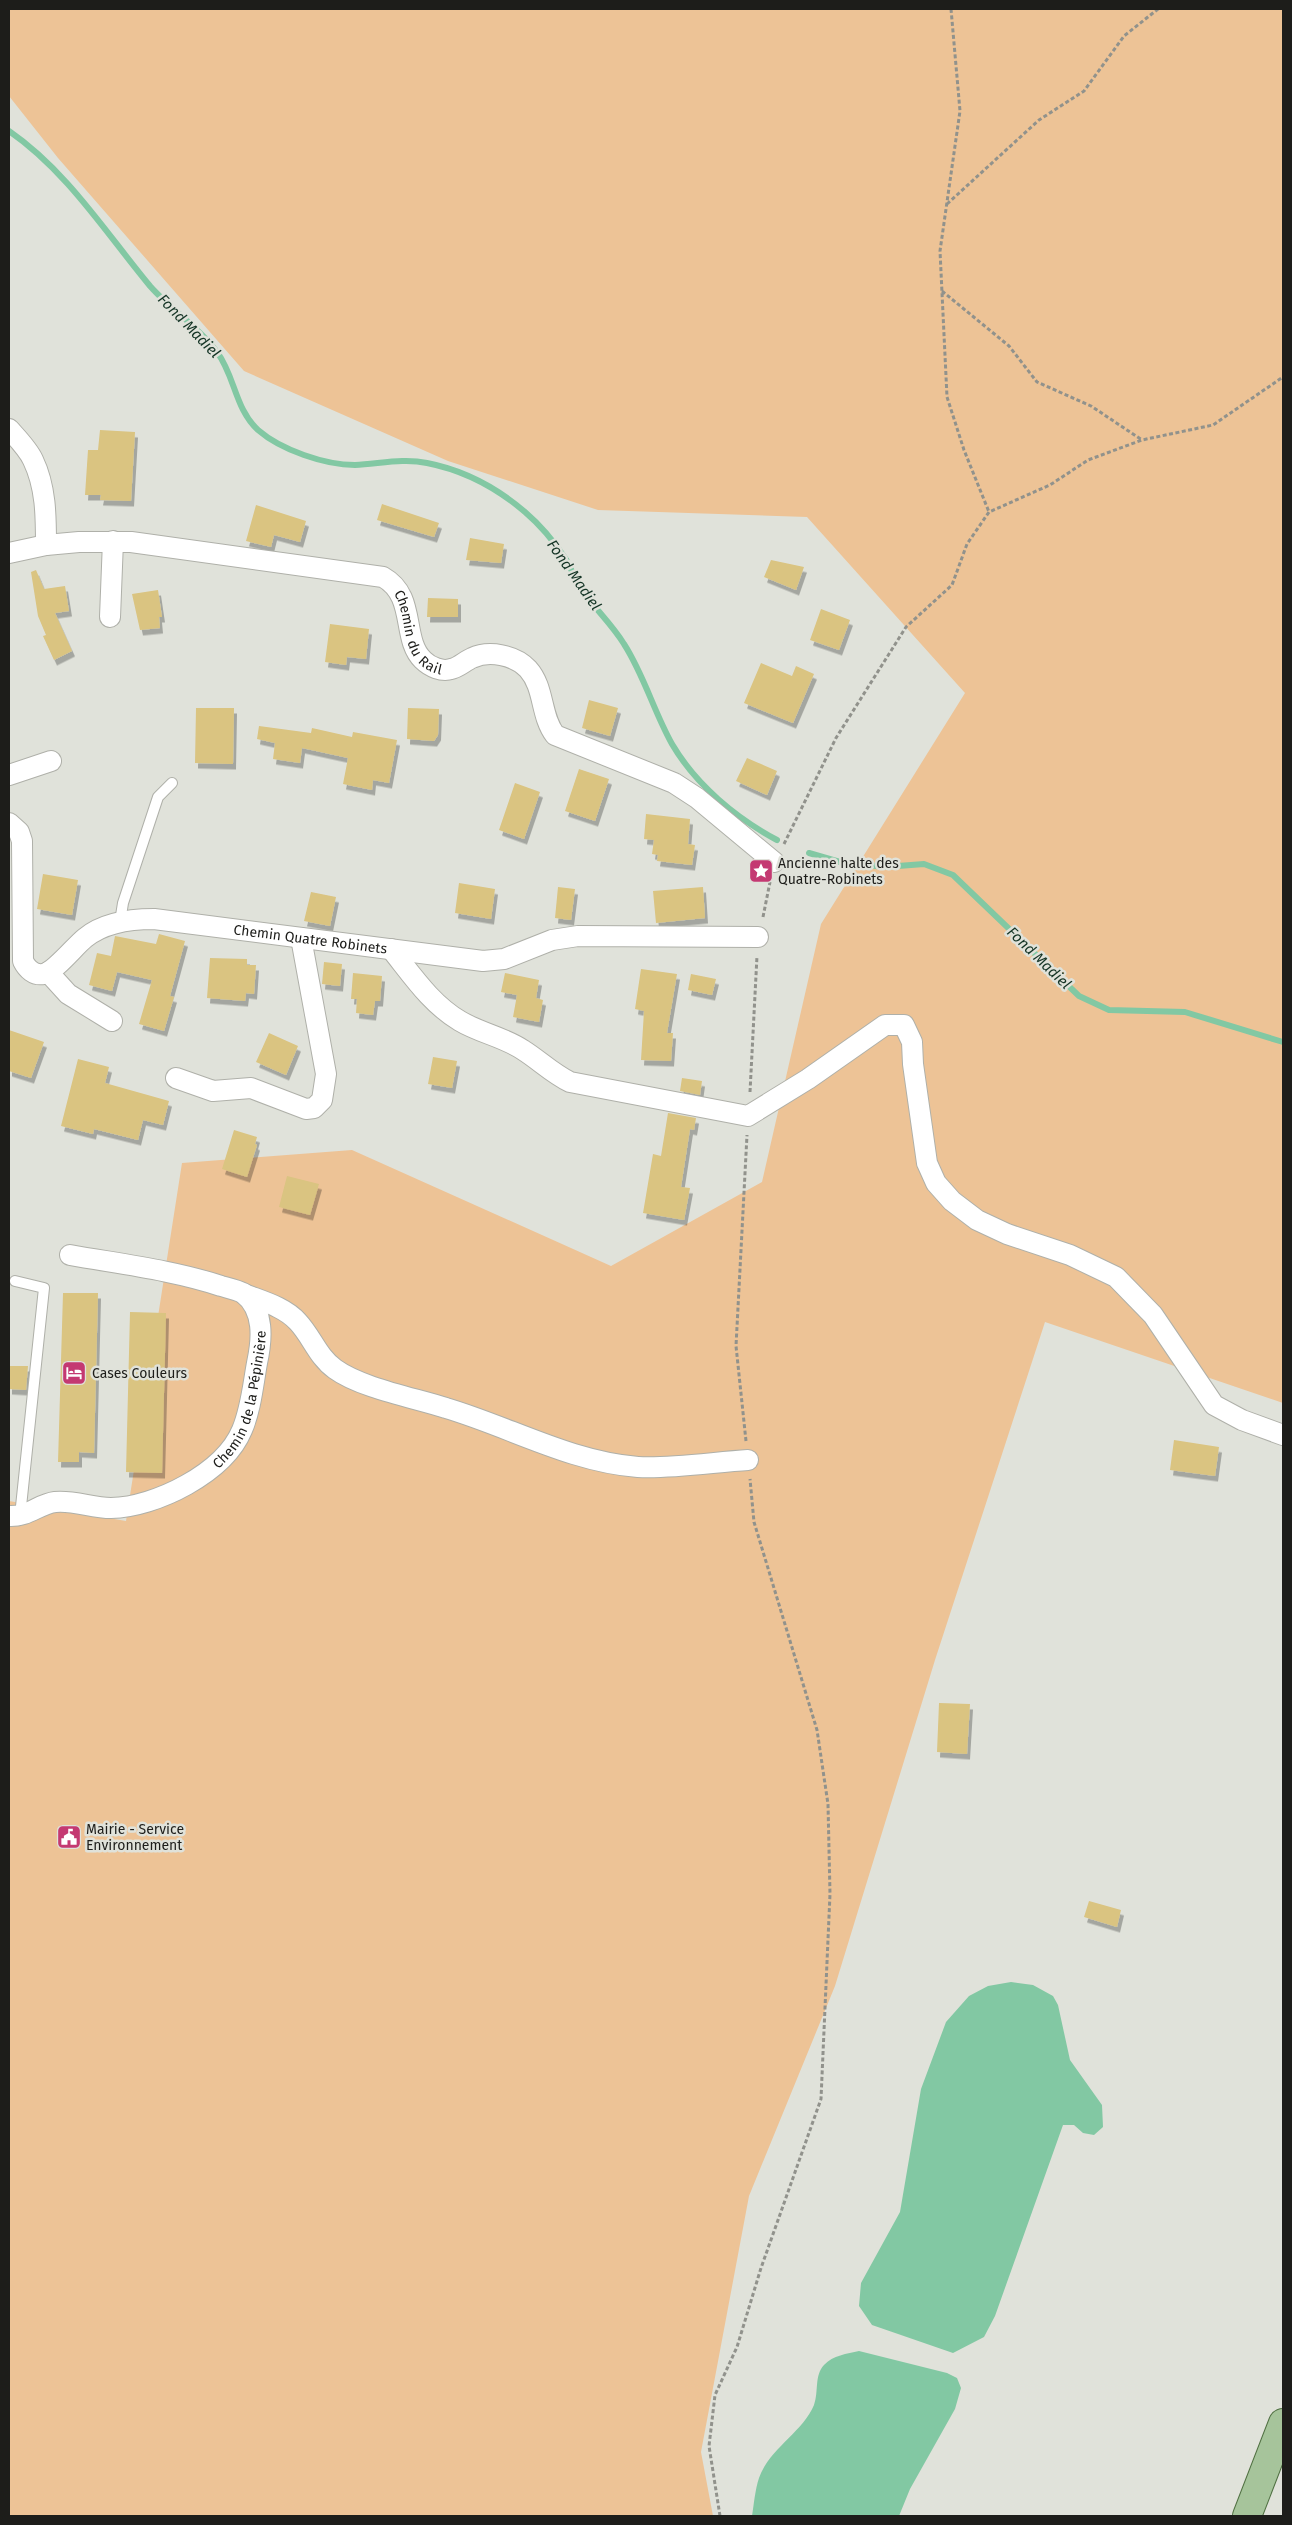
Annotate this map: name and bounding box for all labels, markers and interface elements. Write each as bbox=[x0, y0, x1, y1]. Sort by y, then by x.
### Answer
water label: Fond Madiel bbox=[154, 290, 224, 362]
water label: Fond Madiel bbox=[543, 536, 605, 614]
street label: Chemin du Rail bbox=[391, 587, 444, 678]
place label: Ancienne halte des Quatre-Robinets bbox=[778, 855, 899, 888]
place icon: Ancienne halte des Quatre-Robinets bbox=[748, 858, 774, 884]
street label: Chemin Quatre Robinets bbox=[233, 921, 389, 957]
water label: Fond Madiel bbox=[1003, 923, 1075, 993]
street label: Chemin de la Pépinière bbox=[209, 1331, 269, 1472]
hotel icon: Cases Couleurs bbox=[61, 1360, 87, 1386]
place label: Cases Couleurs bbox=[92, 1365, 187, 1382]
place label: Mairie - Service Environnement bbox=[86, 1821, 184, 1854]
public building icon: Mairie - Service Environnement bbox=[56, 1824, 82, 1850]

